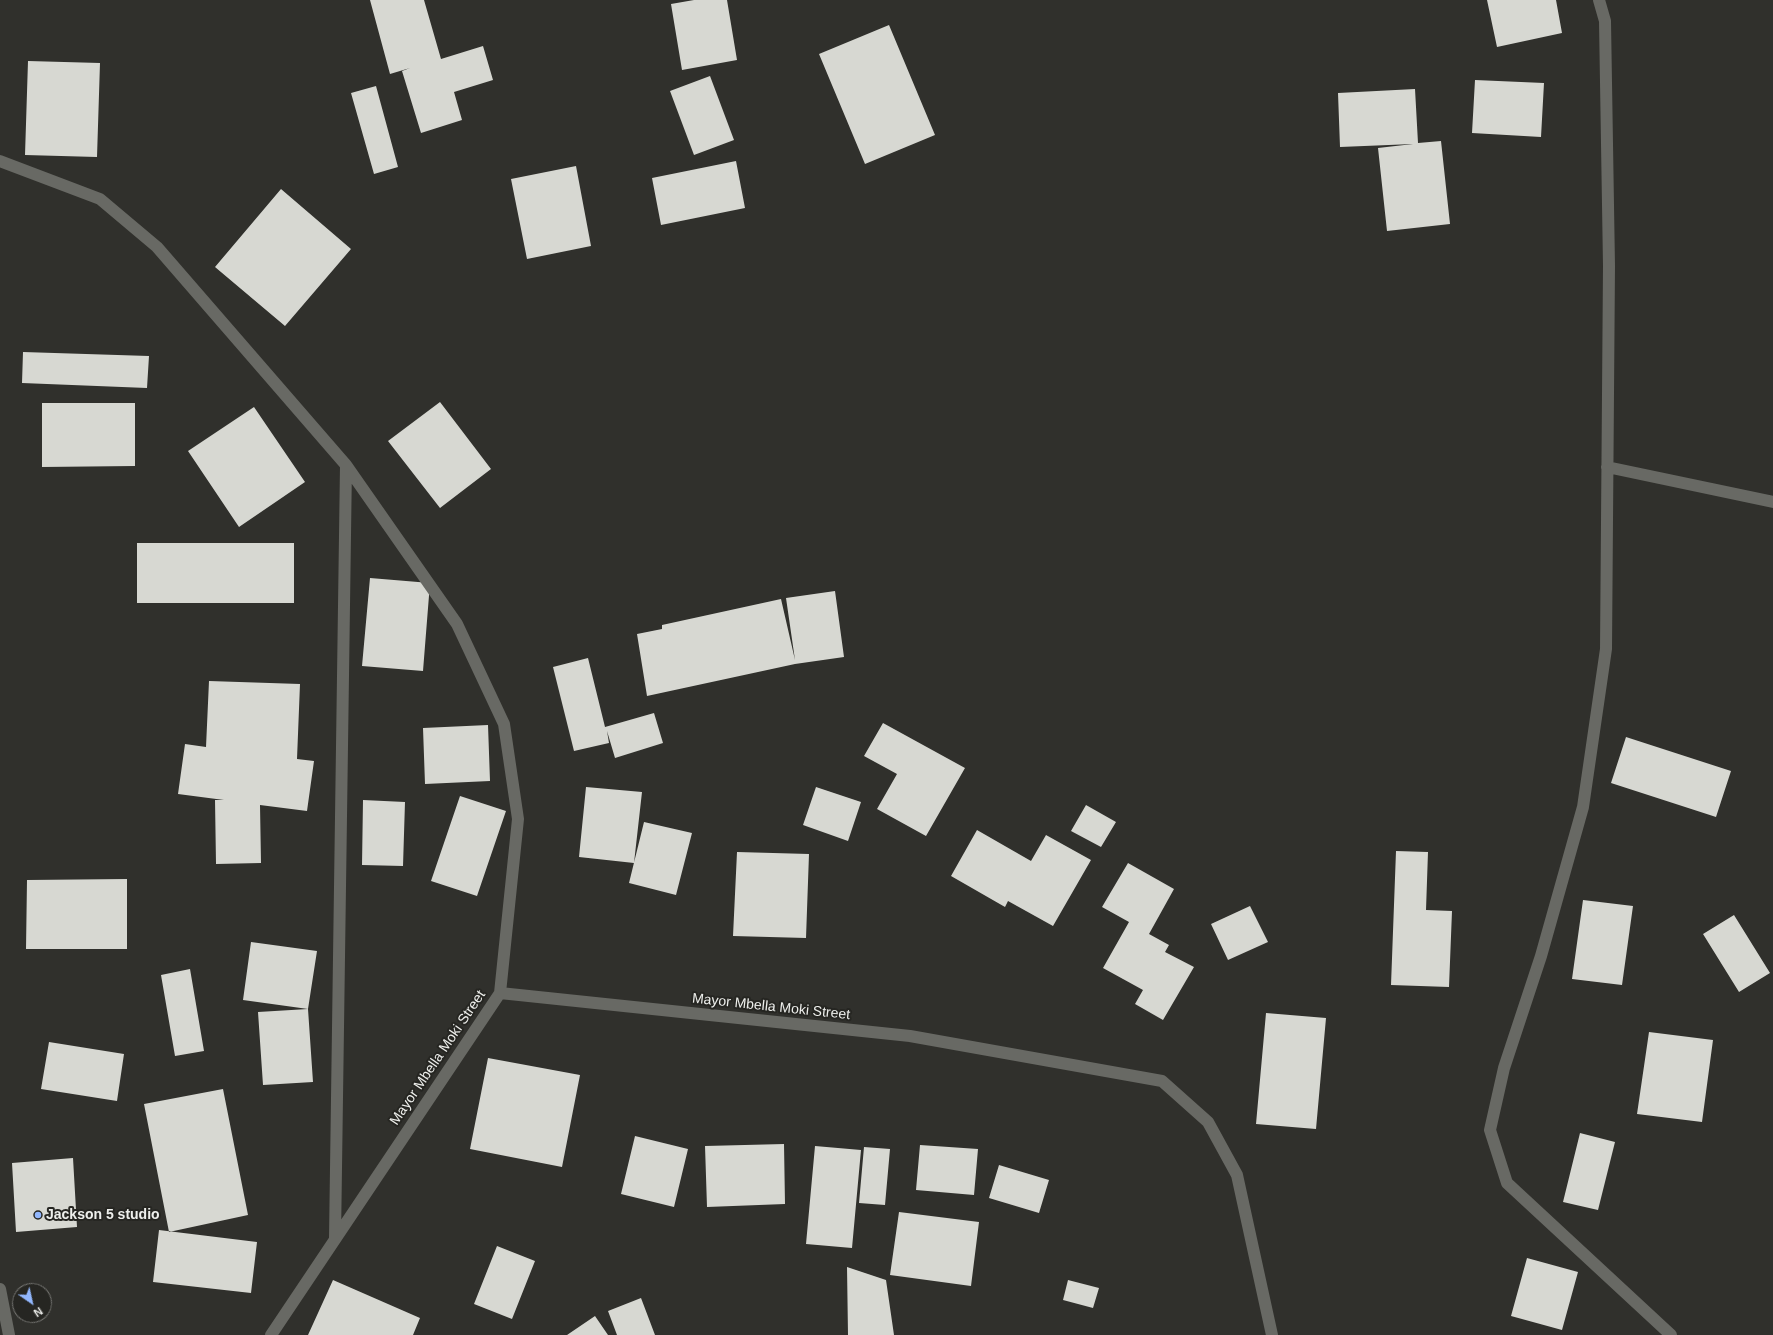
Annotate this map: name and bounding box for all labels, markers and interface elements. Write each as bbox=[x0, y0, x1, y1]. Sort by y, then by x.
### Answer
street label: Mayor Mbella Moki Street bbox=[387, 988, 489, 1128]
street label: Mayor Mbella Moki Street bbox=[691, 990, 851, 1024]
place label: Jackson 5 studio bbox=[46, 1207, 160, 1223]
marker: Jackson 5 studio bbox=[33, 1210, 43, 1220]
north arrow bbox=[12, 1283, 52, 1323]
text: N bbox=[32, 1305, 45, 1319]

